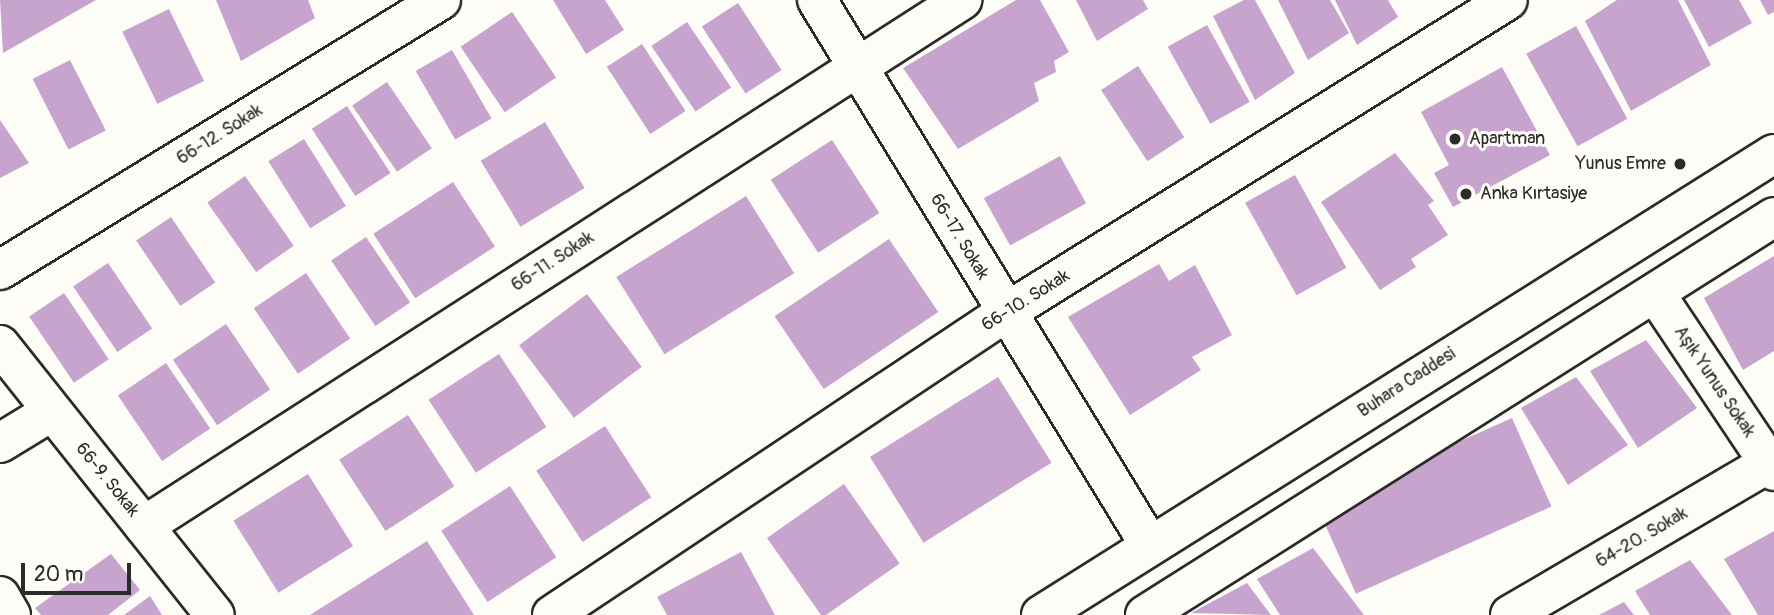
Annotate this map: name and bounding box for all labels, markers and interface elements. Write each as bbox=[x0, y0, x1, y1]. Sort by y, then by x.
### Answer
street label: 66-12. Sokak bbox=[173, 100, 267, 170]
place label: Apartman bbox=[1469, 128, 1545, 150]
marker: Apartman bbox=[1447, 131, 1463, 147]
place label: Yunus Emre bbox=[1576, 153, 1666, 175]
marker: Yunus Emre bbox=[1672, 156, 1688, 172]
place label: Anka Kırtasiye bbox=[1480, 183, 1587, 205]
marker: Anka Kırtasiye bbox=[1458, 186, 1474, 202]
street label: 66-17. Sokak bbox=[925, 190, 993, 284]
street label: 66-11. Sokak bbox=[508, 227, 598, 297]
street label: 66-10. Sokak bbox=[978, 266, 1074, 336]
street label: Aşık Yunus Sokak bbox=[1669, 322, 1759, 442]
street label: Buhara Caddesi bbox=[1354, 343, 1460, 423]
street label: 66-9. Sokak bbox=[71, 439, 143, 521]
street label: 64-20. Sokak bbox=[1592, 503, 1692, 573]
scale bar bbox=[24, 548, 135, 592]
text: 20 m bbox=[34, 561, 83, 588]

